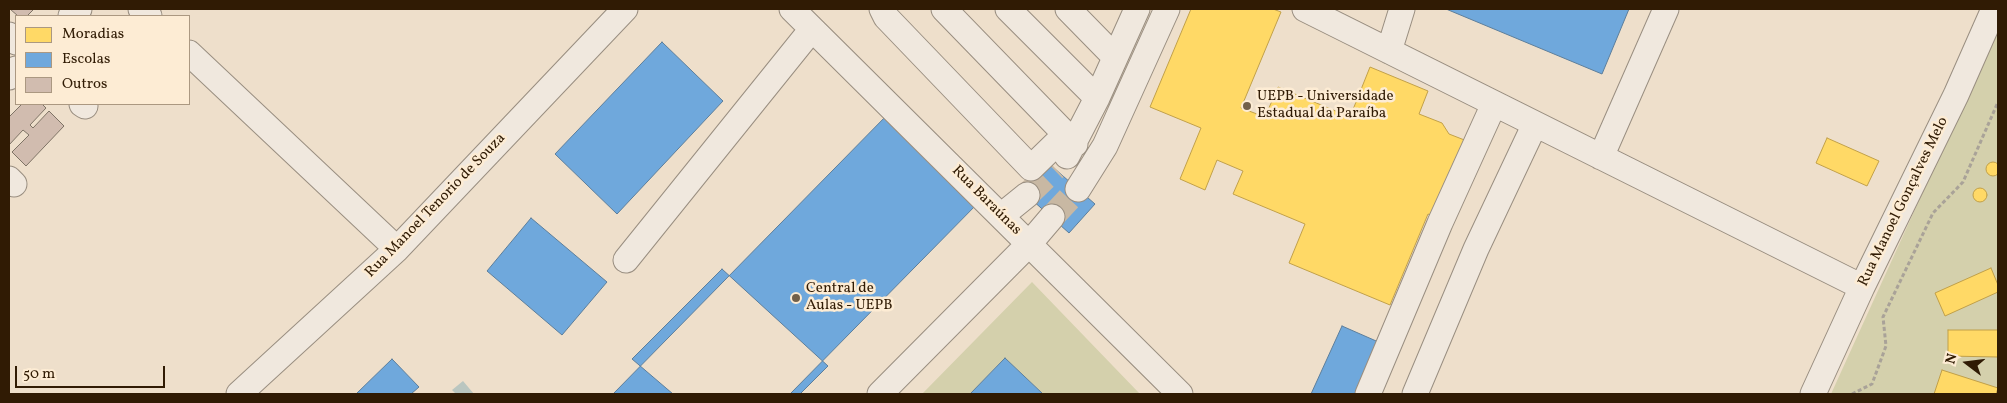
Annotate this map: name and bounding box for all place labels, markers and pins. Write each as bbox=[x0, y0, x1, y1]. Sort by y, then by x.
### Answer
place label: UEPB - Universidade Estadual da Paraíba bbox=[1257, 88, 1394, 123]
marker: UEPB - Universidade Estadual da Paraíba bbox=[1241, 100, 1253, 112]
place label: Central de Aulas - UEPB bbox=[806, 280, 893, 315]
marker: Central de Aulas - UEPB bbox=[790, 292, 802, 304]

